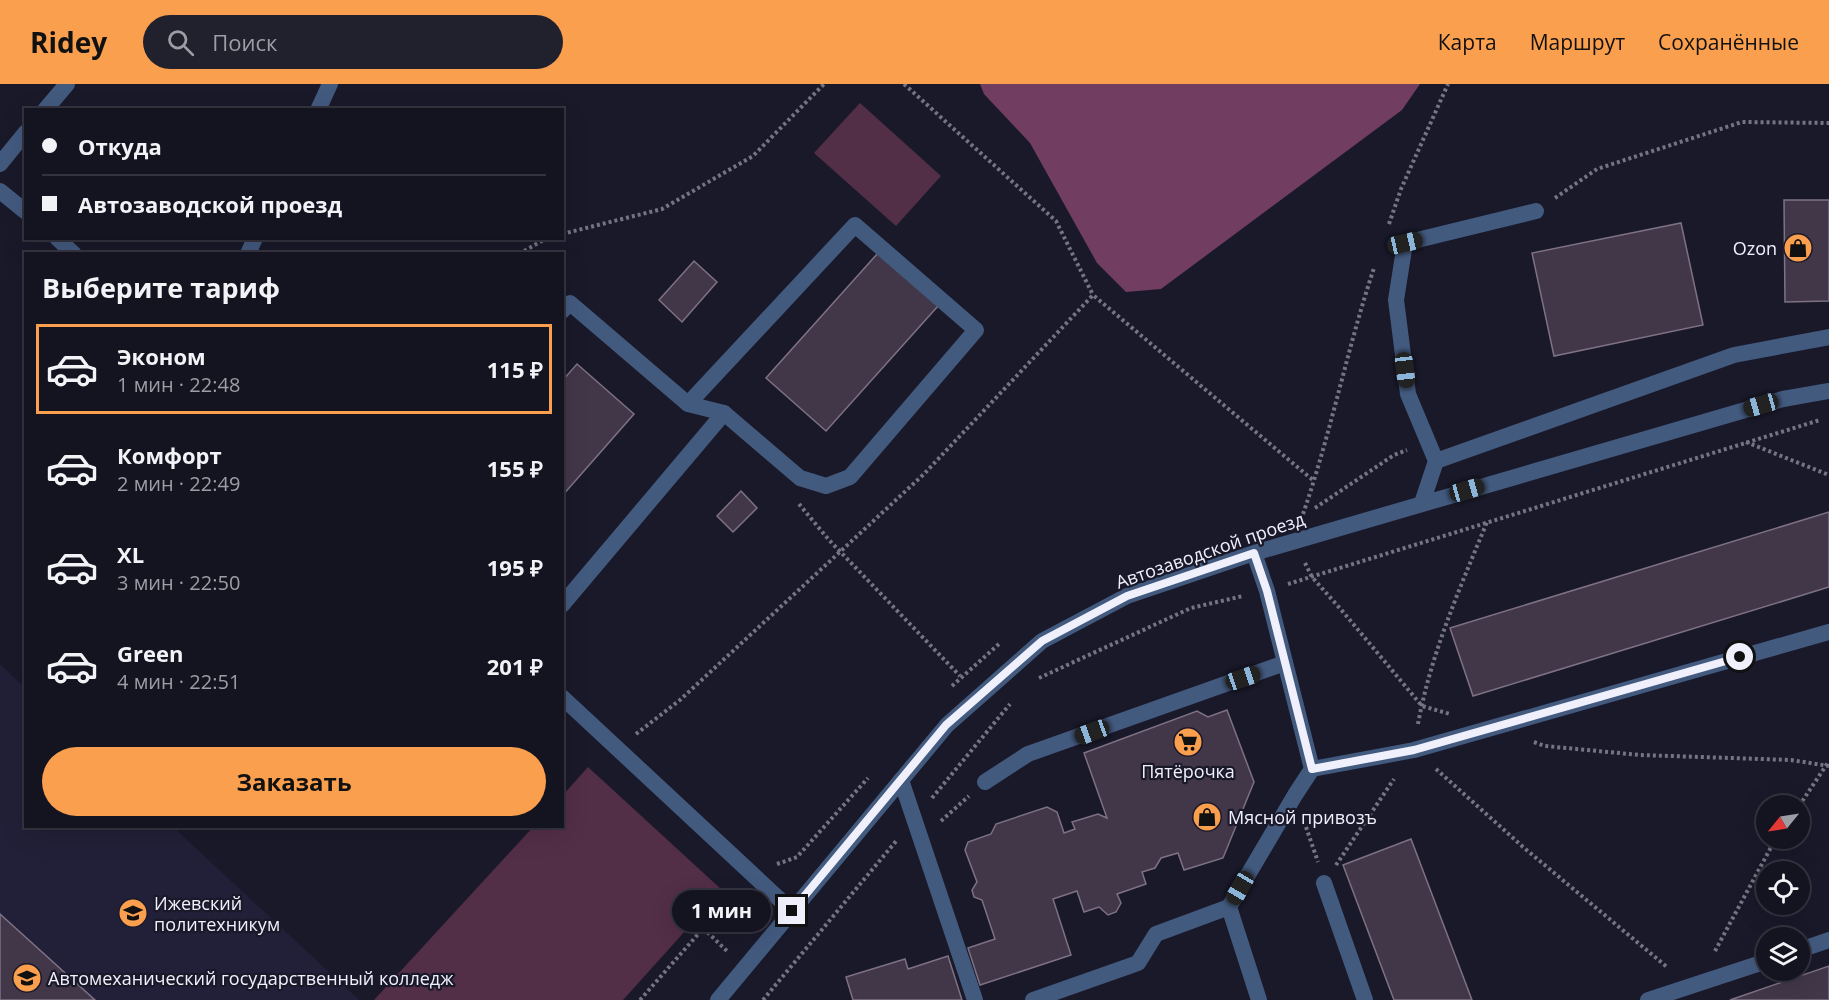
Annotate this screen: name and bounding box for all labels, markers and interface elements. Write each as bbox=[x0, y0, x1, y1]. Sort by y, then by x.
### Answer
search box bbox=[143, 15, 563, 69]
text: Ridey bbox=[30, 23, 107, 61]
icon: search bbox=[164, 26, 197, 59]
text: Поиск bbox=[212, 27, 277, 57]
text: Карта bbox=[1438, 28, 1497, 56]
text: Маршрут bbox=[1530, 28, 1625, 56]
text: Сохранённые bbox=[1658, 28, 1799, 56]
text: Откуда bbox=[78, 131, 162, 161]
text: Автозаводской проезд bbox=[78, 189, 342, 219]
car bbox=[1385, 230, 1425, 256]
shop icon: Ozon bbox=[1782, 232, 1814, 264]
place label: Ozon bbox=[1733, 236, 1777, 260]
text: Выберите тариф bbox=[42, 269, 280, 306]
text: Эконом bbox=[117, 341, 206, 371]
icon: car bbox=[45, 342, 99, 396]
car bbox=[1394, 351, 1416, 389]
text: 115 ₽ bbox=[487, 354, 543, 384]
text: 1 мин · 22:48 bbox=[117, 371, 240, 398]
car bbox=[1741, 391, 1781, 419]
text: Комфорт bbox=[117, 440, 222, 470]
icon: car bbox=[45, 441, 99, 495]
text: 155 ₽ bbox=[487, 453, 543, 483]
text: 2 мин · 22:49 bbox=[117, 470, 240, 497]
car bbox=[1447, 476, 1487, 504]
street label: Автозаводской проезд bbox=[1112, 506, 1308, 594]
text: XL bbox=[117, 539, 144, 569]
icon: car bbox=[45, 540, 99, 594]
text: 195 ₽ bbox=[487, 552, 543, 582]
text: 3 мин · 22:50 bbox=[117, 569, 240, 596]
text: Green bbox=[117, 638, 183, 668]
icon: car bbox=[45, 639, 99, 693]
route start bbox=[1726, 643, 1753, 670]
text: 201 ₽ bbox=[487, 651, 543, 681]
car bbox=[1223, 664, 1263, 692]
text: 4 мин · 22:51 bbox=[117, 668, 240, 695]
car bbox=[1072, 717, 1112, 747]
supermarket icon: Пятёрочка bbox=[1172, 726, 1204, 758]
button: Заказать bbox=[42, 747, 546, 816]
place label: Пятёрочка bbox=[1141, 759, 1235, 783]
north arrow bbox=[1756, 795, 1810, 849]
map controls bbox=[1756, 795, 1810, 981]
shop icon: Мясной привозъ bbox=[1191, 801, 1223, 833]
place label: Мясной привозъ bbox=[1228, 805, 1377, 829]
button: locate bbox=[1756, 861, 1810, 915]
car bbox=[1223, 868, 1257, 908]
callout: 1 мин bbox=[672, 890, 771, 932]
place label: Ижевский политехникум bbox=[154, 891, 280, 936]
school or university icon: Ижевский политехникум bbox=[117, 897, 149, 929]
text: 1 мин bbox=[691, 897, 752, 924]
route end bbox=[778, 897, 805, 924]
button: layers bbox=[1756, 927, 1810, 981]
school or university icon: Автомеханический государственный колледж bbox=[11, 962, 43, 994]
place label: Автомеханический государственный колледж bbox=[48, 966, 454, 990]

